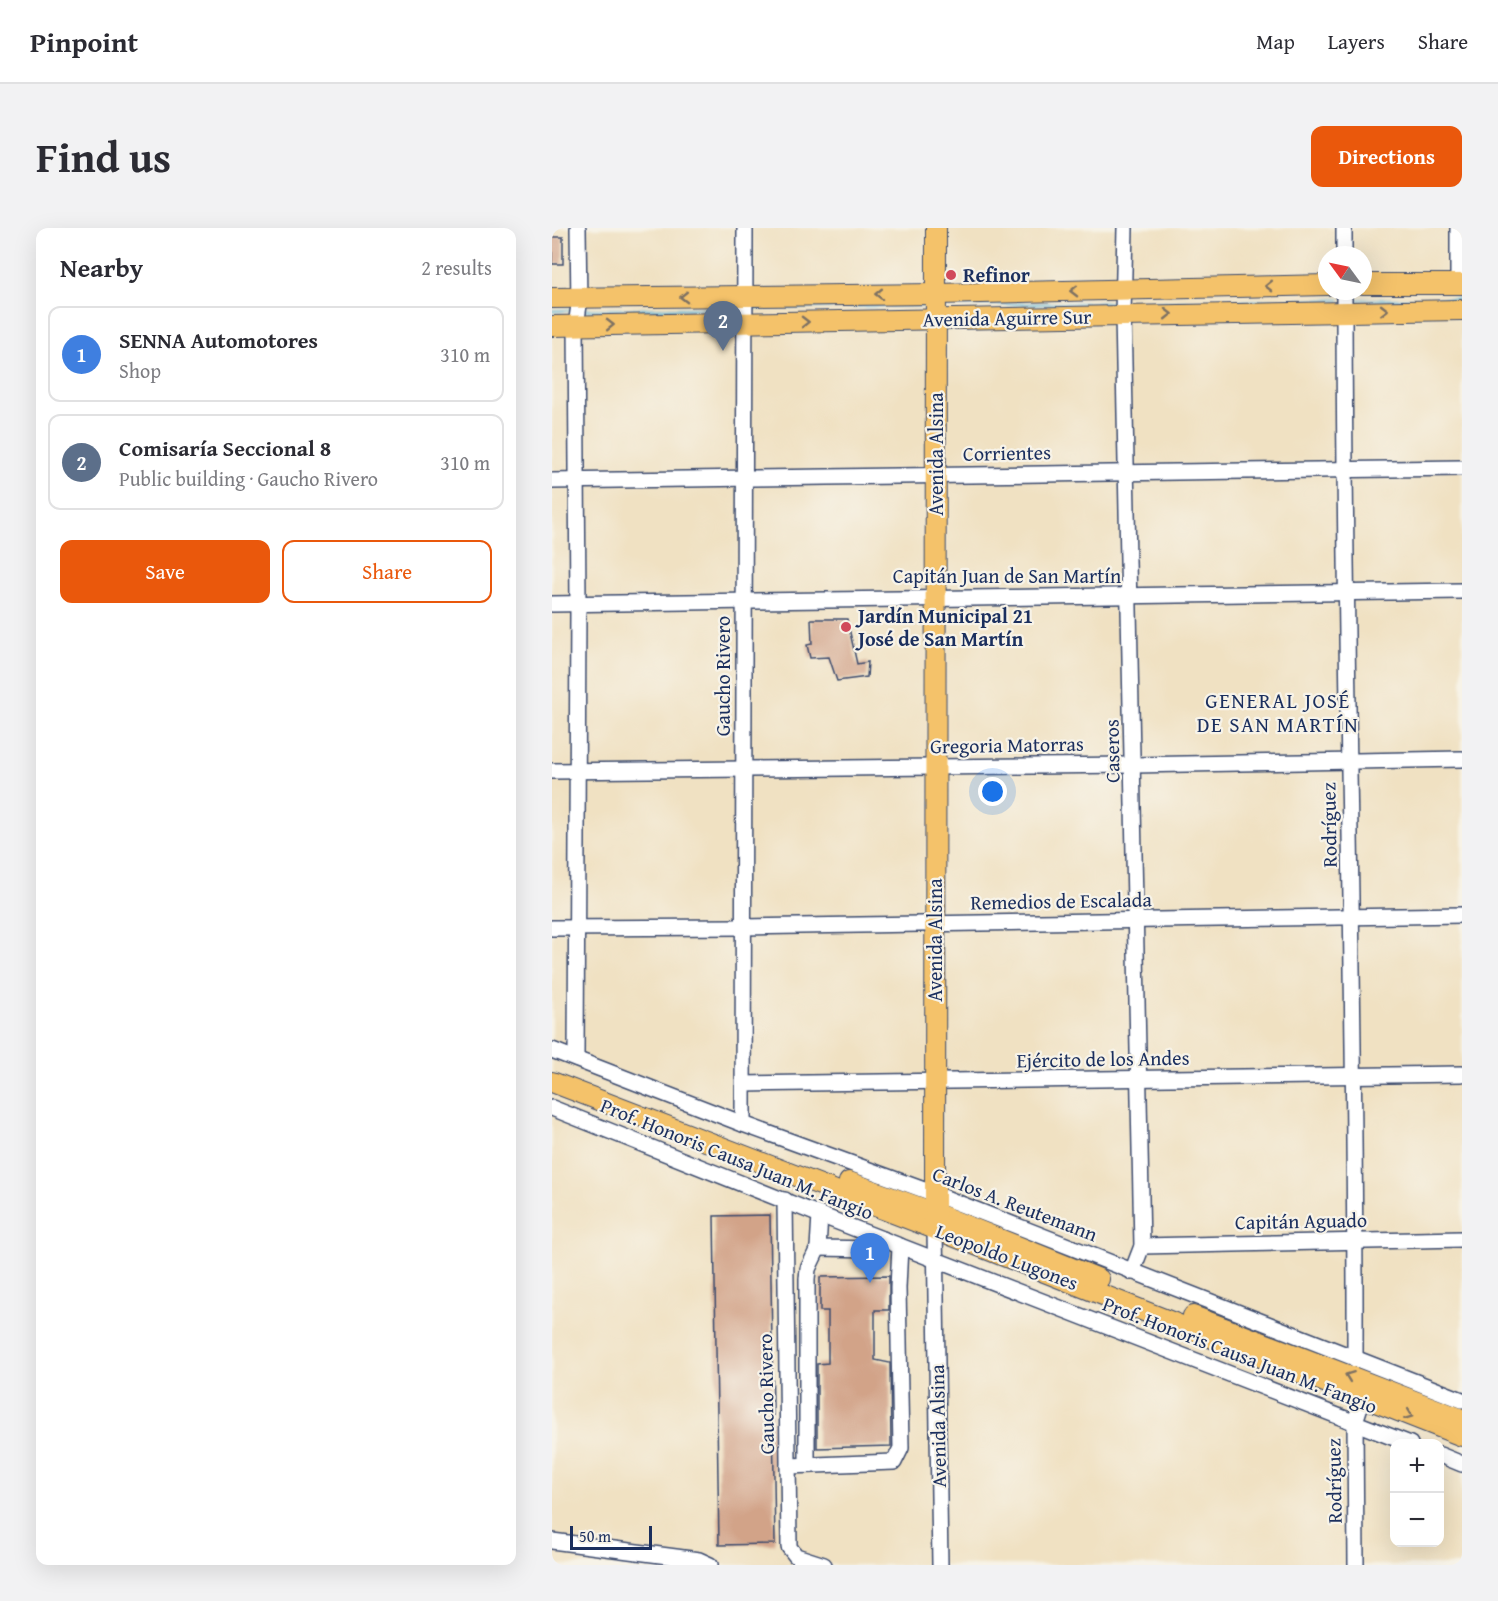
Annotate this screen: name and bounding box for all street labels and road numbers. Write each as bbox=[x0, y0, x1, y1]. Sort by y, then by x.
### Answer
street label: Avenida Aguirre Sur bbox=[922, 302, 1092, 333]
street label: Avenida Alsina bbox=[921, 392, 950, 516]
street label: Corrientes bbox=[963, 437, 1051, 468]
street label: Capitán Juan de San Martín bbox=[893, 561, 1121, 590]
street label: Gaucho Rivero bbox=[708, 616, 737, 736]
street label: Caseros bbox=[1096, 719, 1127, 783]
street label: Gregoria Matorras bbox=[930, 729, 1084, 760]
street label: Rodríguez bbox=[1313, 782, 1344, 868]
street label: Avenida Alsina bbox=[920, 878, 949, 1002]
street label: Remedios de Escalada bbox=[970, 884, 1153, 917]
street label: Ejército de los Andes bbox=[1016, 1042, 1190, 1075]
street label: Prof. Honoris Causa Juan M. Fangio bbox=[596, 1090, 878, 1227]
street label: Carlos A. Reutemann bbox=[929, 1159, 1102, 1248]
street label: Capitán Aguado bbox=[1235, 1205, 1367, 1236]
street label: Leopoldo Lugones bbox=[932, 1216, 1083, 1297]
street label: Prof. Honoris Causa Juan M. Fangio bbox=[1099, 1289, 1382, 1420]
street label: Gaucho Rivero bbox=[750, 1333, 781, 1455]
street label: Avenida Alsina bbox=[922, 1364, 953, 1488]
street label: Rodríguez bbox=[1318, 1438, 1349, 1524]

